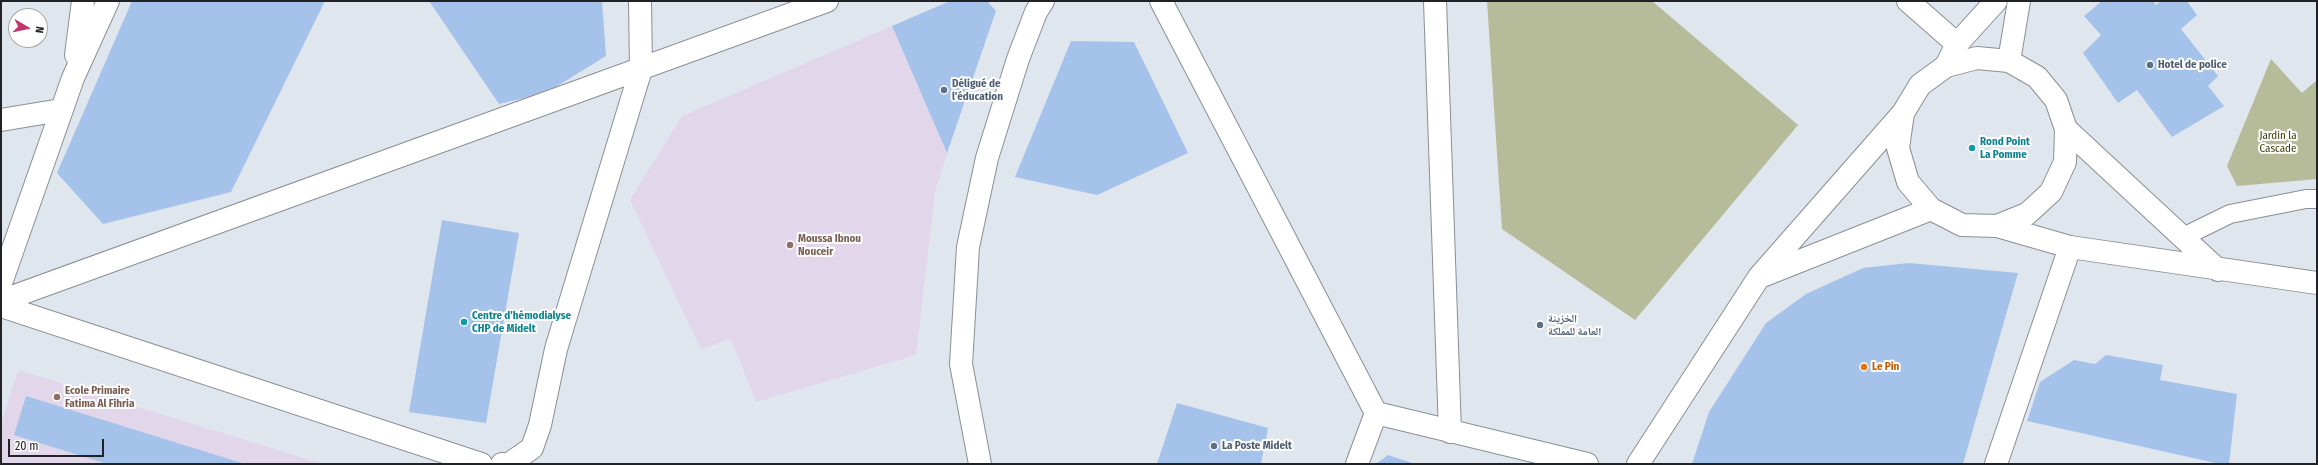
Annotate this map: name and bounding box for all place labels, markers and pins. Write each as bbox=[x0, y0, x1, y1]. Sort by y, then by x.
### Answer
place label: Hotel de police bbox=[2158, 58, 2227, 72]
marker: Hotel de police bbox=[2145, 60, 2155, 70]
place label: Déligué de l'éducation bbox=[952, 77, 1003, 103]
marker: Déligué de l'éducation bbox=[939, 85, 949, 95]
place label: Rond Point La Pomme bbox=[1980, 135, 2030, 161]
marker: Rond Point La Pomme bbox=[1967, 143, 1977, 153]
place label: Moussa Ibnou Nouceir bbox=[798, 232, 861, 258]
marker: Moussa Ibnou Nouceir bbox=[785, 240, 795, 250]
place label: Centre d'hémodialyse CHP de Midelt bbox=[472, 309, 571, 335]
place label: الخزينة العامة للمملكة bbox=[1548, 312, 1601, 338]
marker: Centre d'hémodialyse CHP de Midelt bbox=[459, 317, 469, 327]
marker: الخزينة العامة للمملكة bbox=[1535, 320, 1545, 330]
place label: Le Pin bbox=[1872, 360, 1899, 374]
marker: Le Pin bbox=[1859, 362, 1869, 372]
place label: Ecole Primaire Fatima Al Fihria bbox=[65, 384, 134, 410]
marker: Ecole Primaire Fatima Al Fihria bbox=[52, 392, 62, 402]
place label: La Poste Midelt bbox=[1222, 439, 1292, 453]
marker: La Poste Midelt bbox=[1209, 441, 1219, 451]

